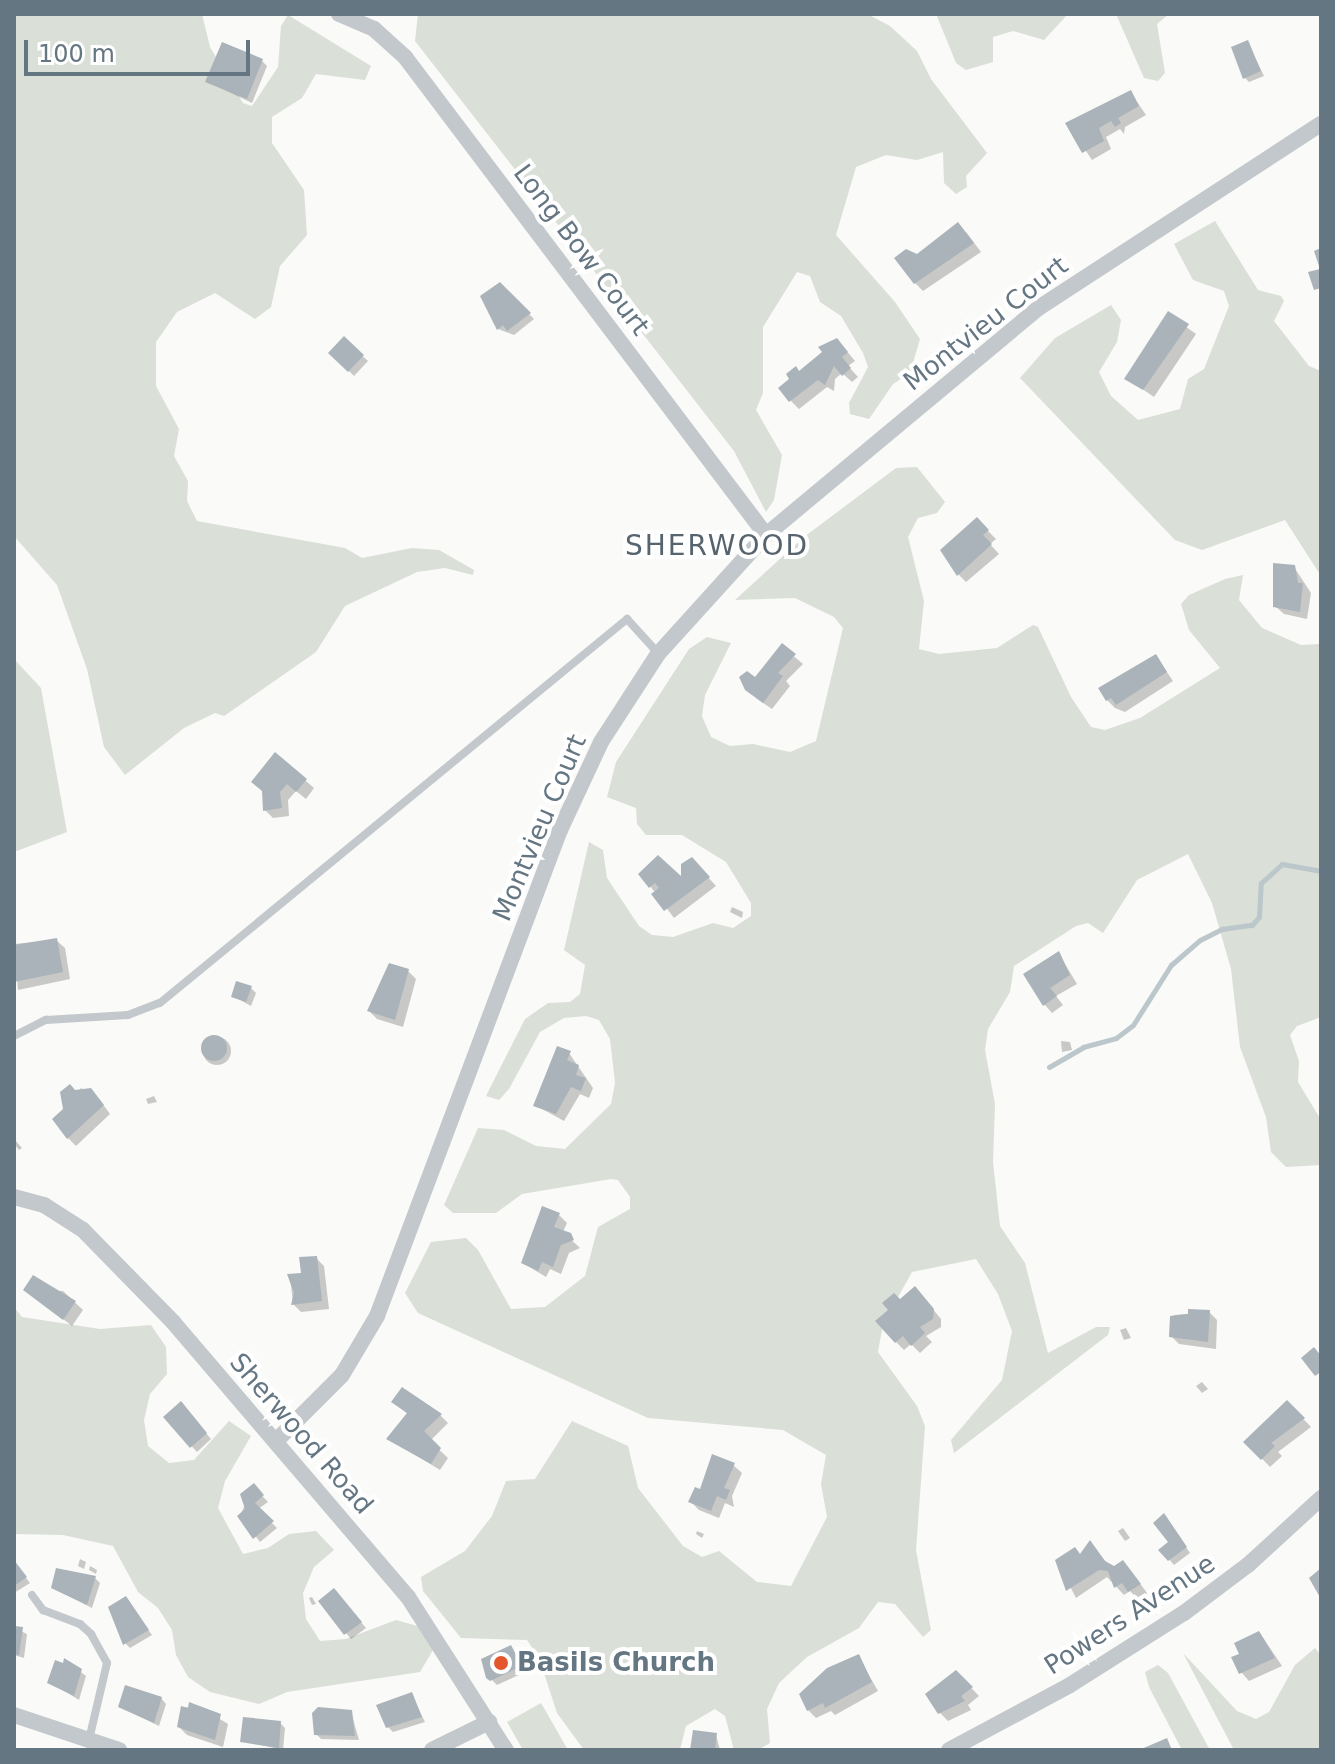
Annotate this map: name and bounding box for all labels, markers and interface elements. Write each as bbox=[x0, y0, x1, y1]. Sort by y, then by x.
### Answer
scale bar bbox=[28, 24, 254, 74]
text: 100 m bbox=[38, 40, 115, 68]
street label: Long Bow Court bbox=[507, 158, 655, 342]
street label: Montvieu Court bbox=[898, 250, 1074, 398]
district label: SHERWOOD bbox=[625, 529, 809, 563]
street label: Montvieu Court bbox=[487, 730, 593, 926]
street label: Sherwood Road bbox=[223, 1347, 379, 1521]
street label: Powers Avenue bbox=[1039, 1548, 1221, 1682]
place label: Basils Church bbox=[517, 1647, 715, 1679]
marker: Basils Church bbox=[492, 1654, 510, 1672]

